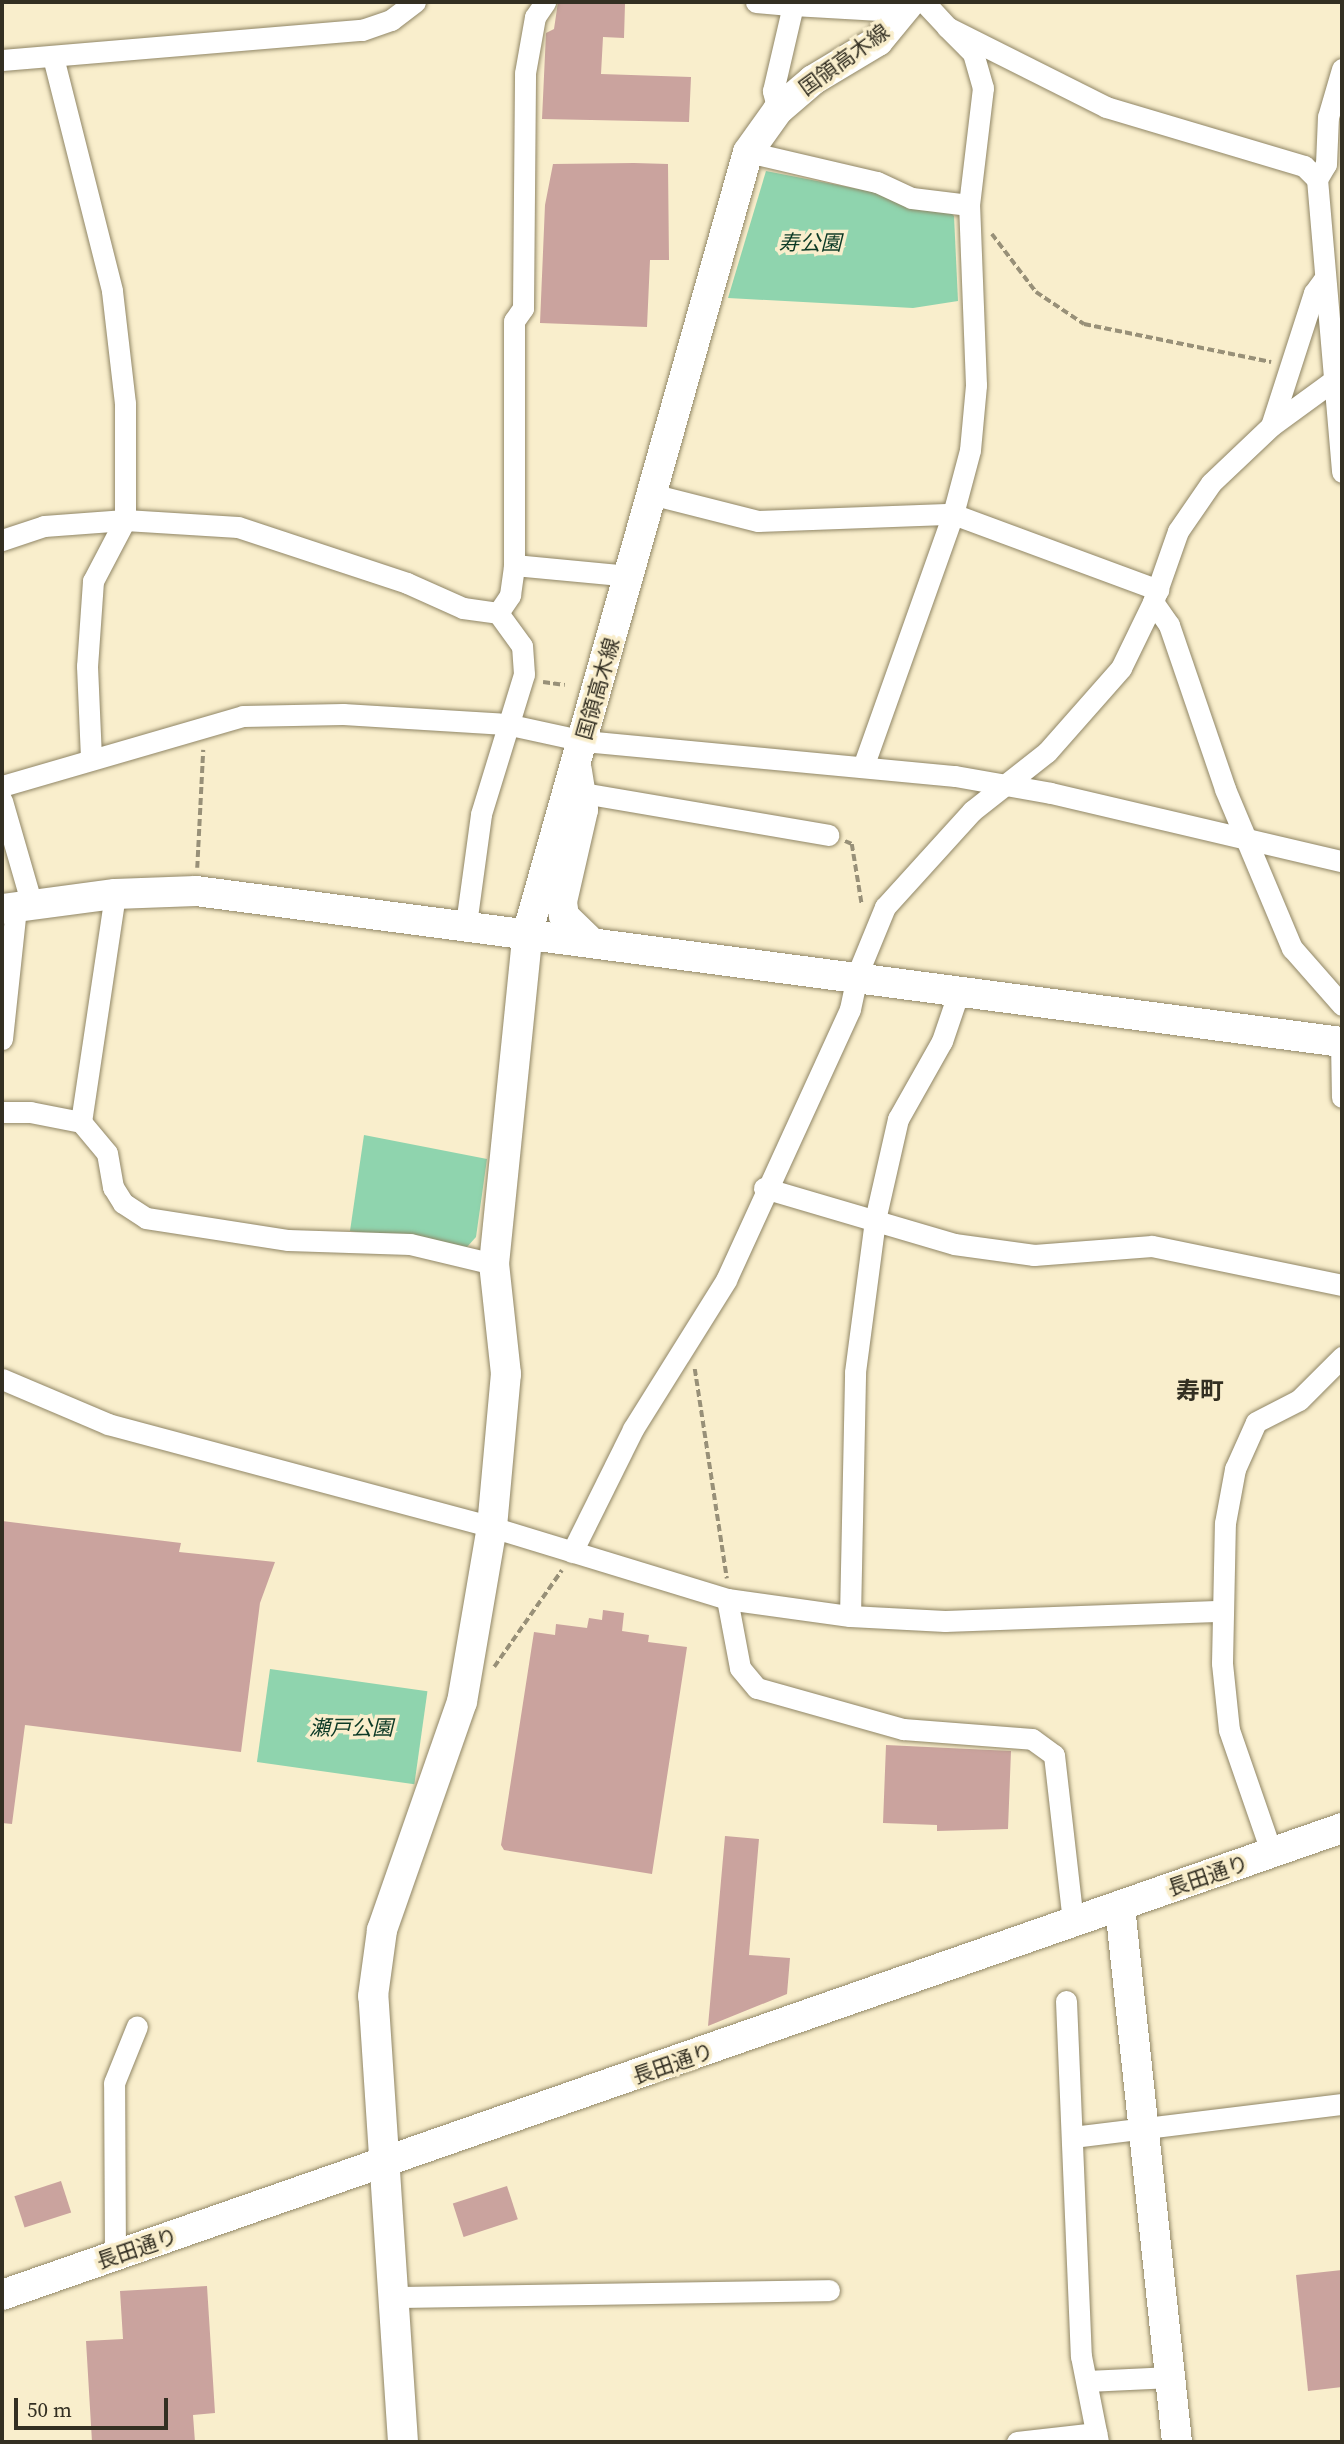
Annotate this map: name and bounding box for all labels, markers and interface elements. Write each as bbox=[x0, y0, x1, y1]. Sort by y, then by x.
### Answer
street label: 国領高木線 bbox=[794, 19, 894, 101]
park label: 寿公園 bbox=[779, 230, 841, 256]
street label: 国領高木線 bbox=[571, 635, 625, 743]
district label: 寿町 bbox=[1176, 1377, 1224, 1405]
park label: 瀬戸公園 bbox=[309, 1715, 393, 1741]
street label: 長田通り bbox=[1164, 1850, 1252, 1902]
street label: 長田通り bbox=[629, 2038, 717, 2090]
street label: 長田通り bbox=[93, 2223, 181, 2275]
scale bar bbox=[18, 2384, 172, 2428]
text: 50 m bbox=[27, 2395, 72, 2424]

